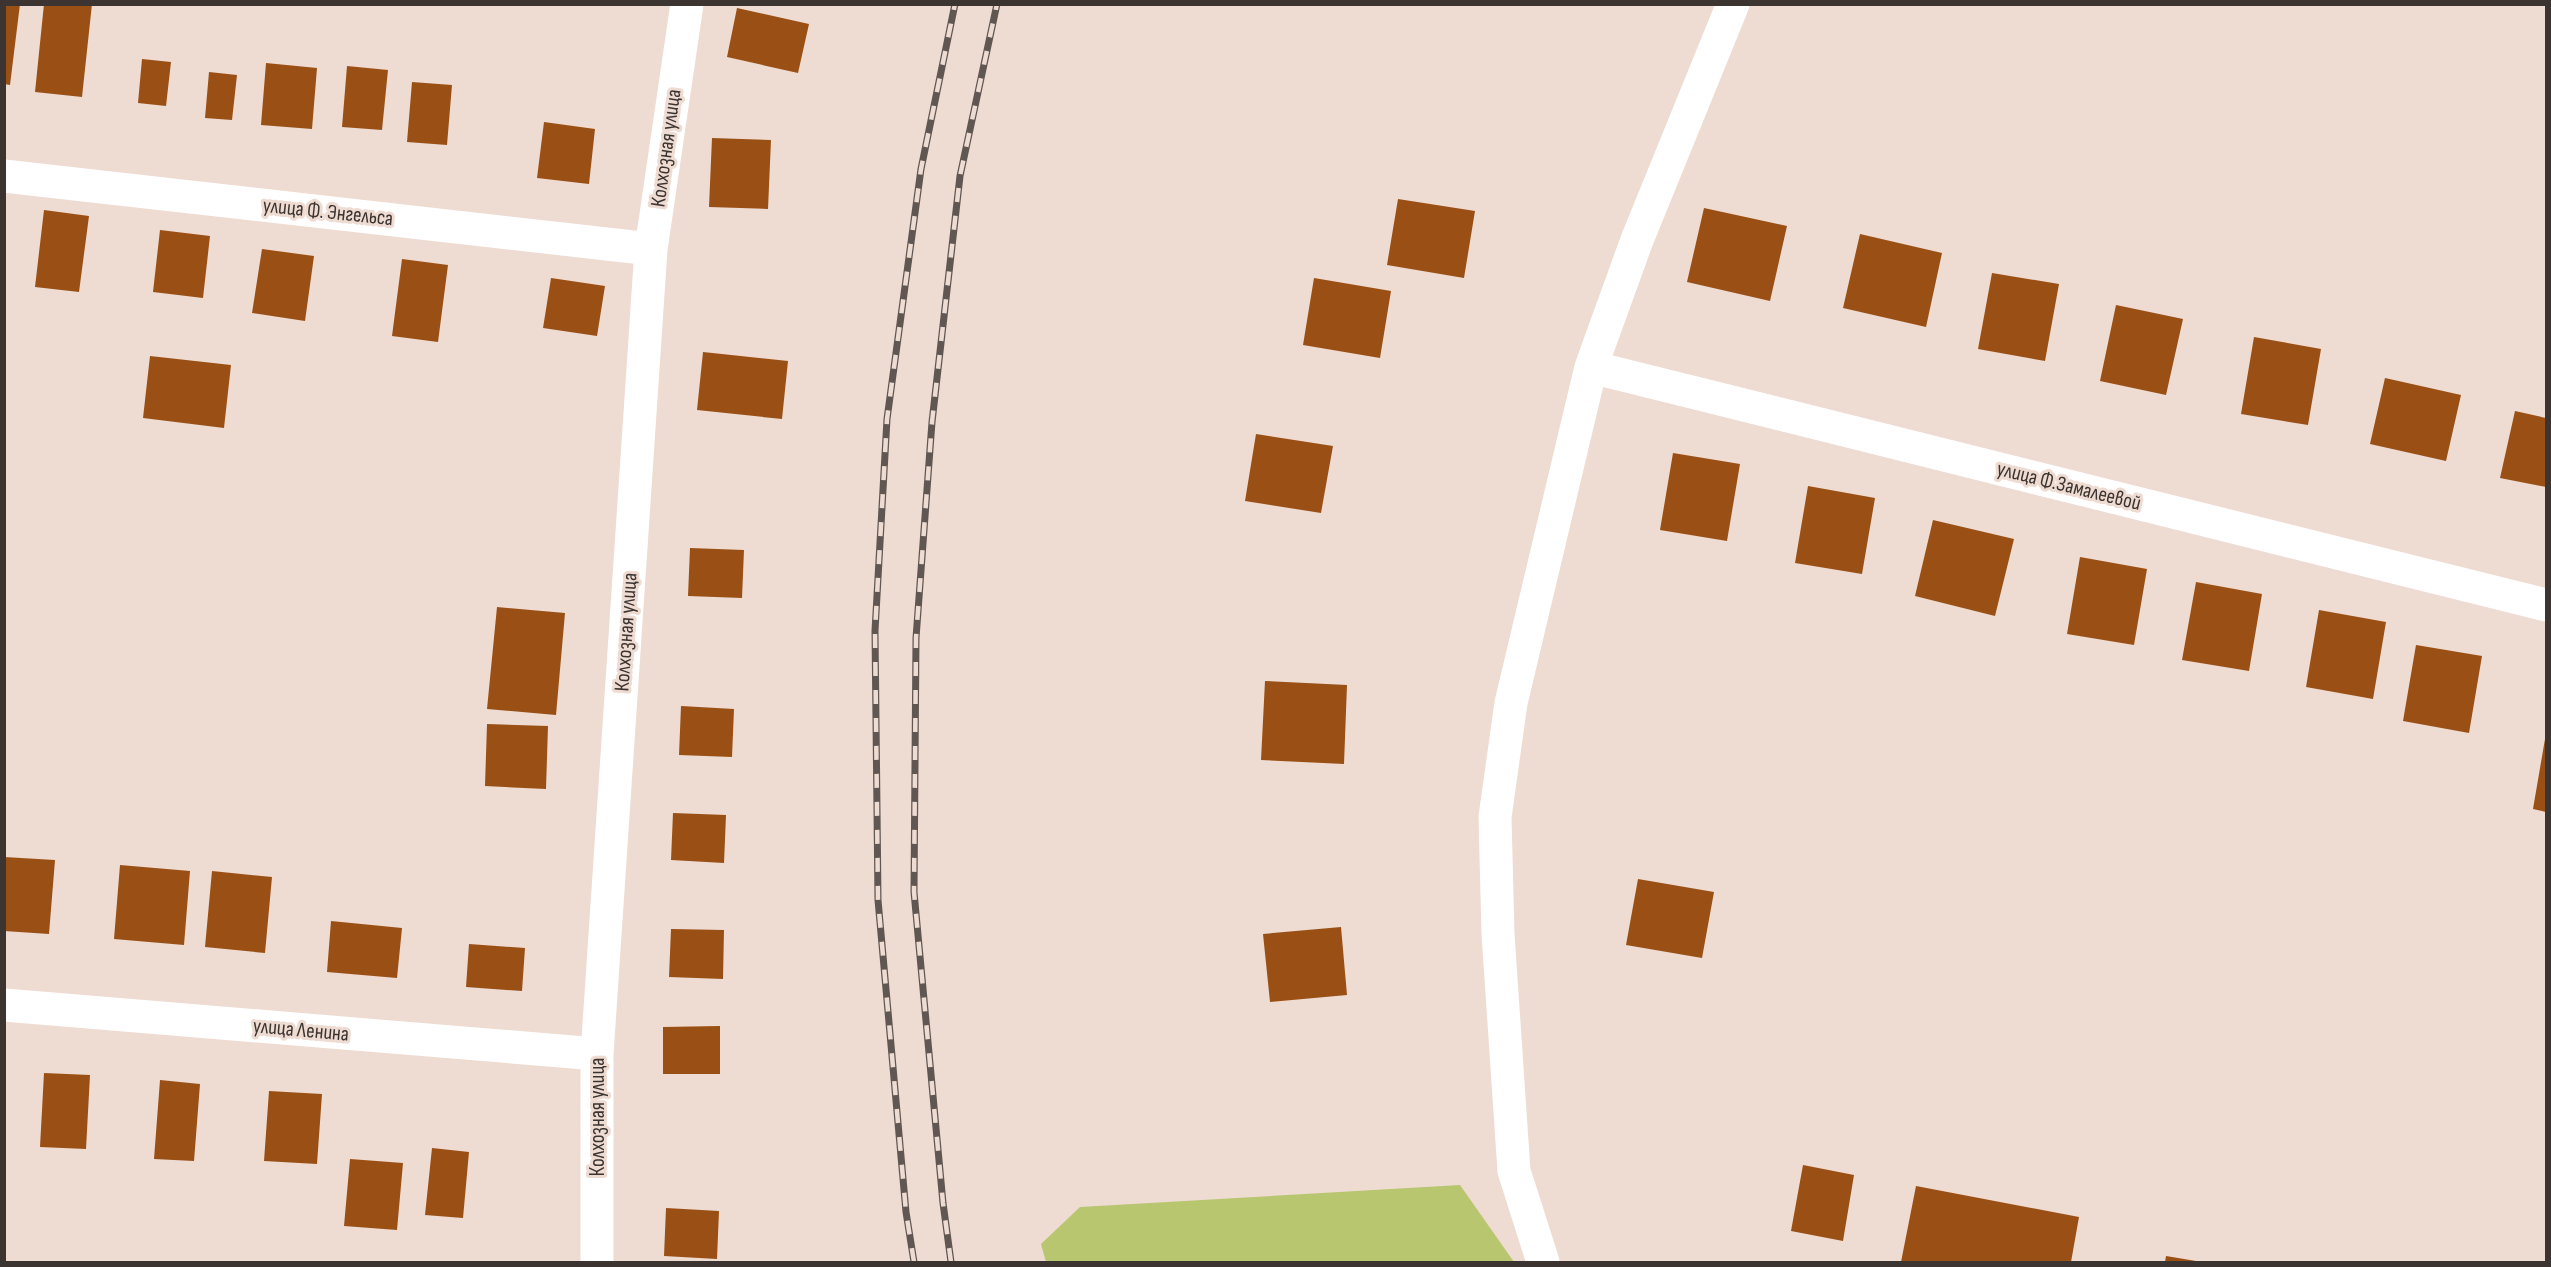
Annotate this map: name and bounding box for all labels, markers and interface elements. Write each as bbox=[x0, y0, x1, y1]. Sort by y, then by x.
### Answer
street label: Колхозная улица bbox=[645, 87, 687, 209]
street label: улица Ф. Энгельса bbox=[262, 193, 394, 231]
street label: улица Ф.Замалеевой bbox=[1994, 456, 2144, 516]
street label: Колхозная улица bbox=[609, 572, 643, 692]
street label: улица Ленина bbox=[252, 1013, 350, 1047]
street label: Колхозная улица bbox=[585, 1058, 610, 1176]

